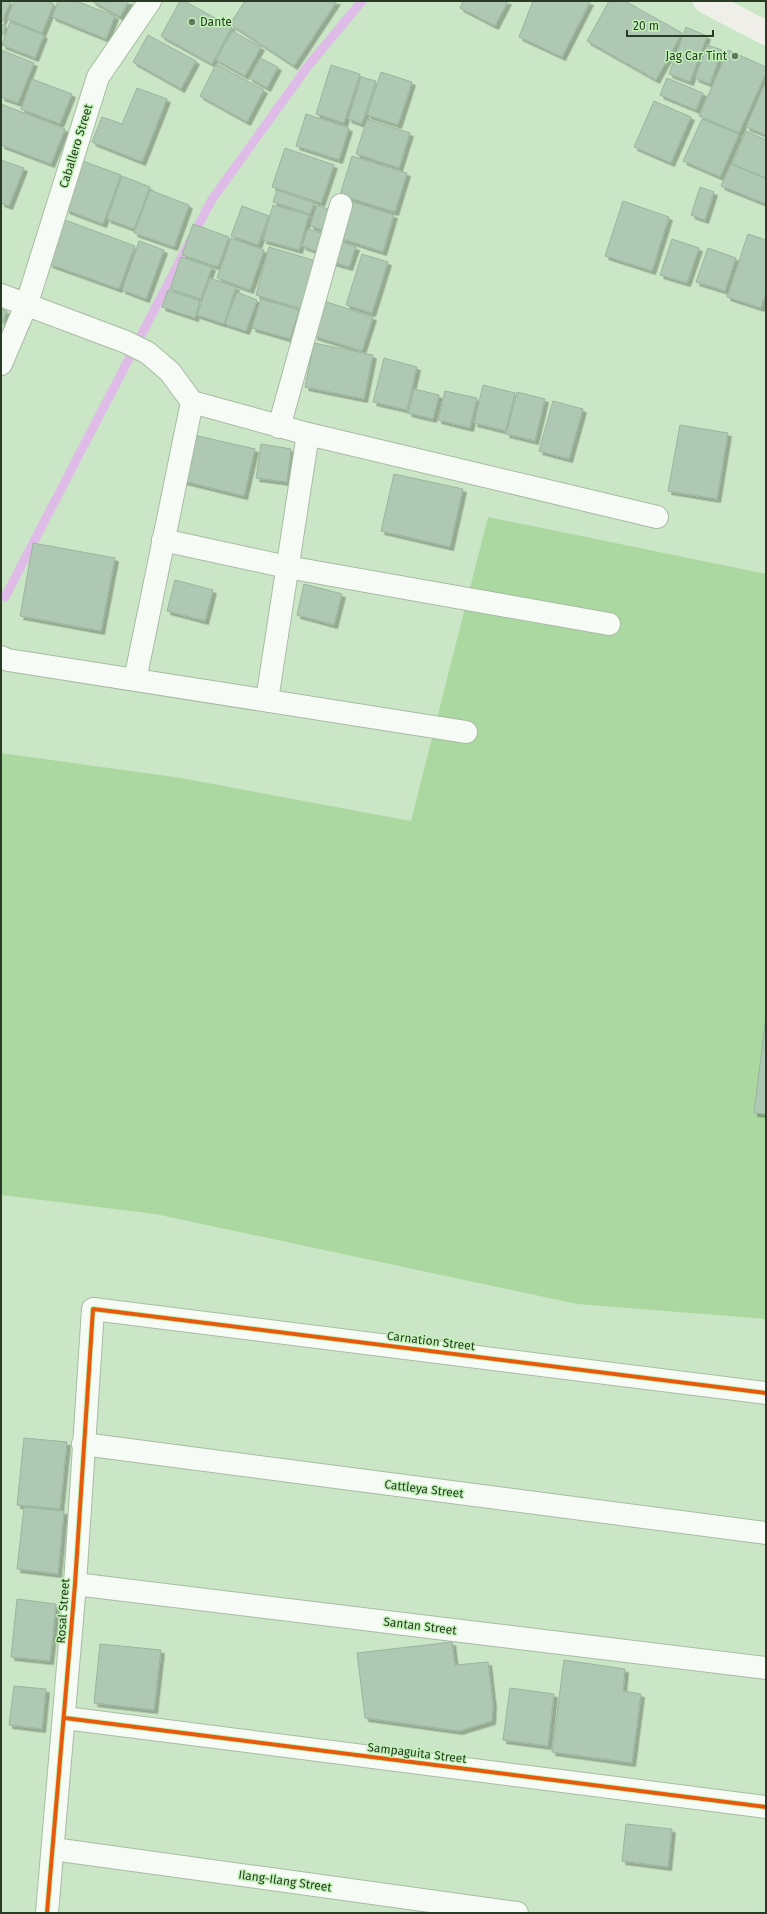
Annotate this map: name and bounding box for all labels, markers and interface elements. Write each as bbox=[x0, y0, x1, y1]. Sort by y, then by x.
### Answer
scale bar bbox=[627, 12, 713, 38]
place label: Dante bbox=[200, 15, 232, 29]
marker: Dante bbox=[187, 17, 197, 27]
text: 20 m bbox=[633, 19, 659, 33]
place label: Jag Car Tint bbox=[666, 49, 728, 63]
marker: Jag Car Tint bbox=[730, 51, 740, 61]
street label: Caballero Street bbox=[57, 102, 96, 190]
street label: Carnation Street bbox=[386, 1329, 477, 1353]
street label: Cattleya Street bbox=[384, 1477, 465, 1501]
street label: Rosal Street bbox=[54, 1577, 72, 1644]
street label: Santan Street bbox=[383, 1615, 458, 1638]
street label: Sampaguita Street bbox=[367, 1740, 468, 1766]
street label: Ilang-Ilang Street bbox=[237, 1868, 333, 1895]

